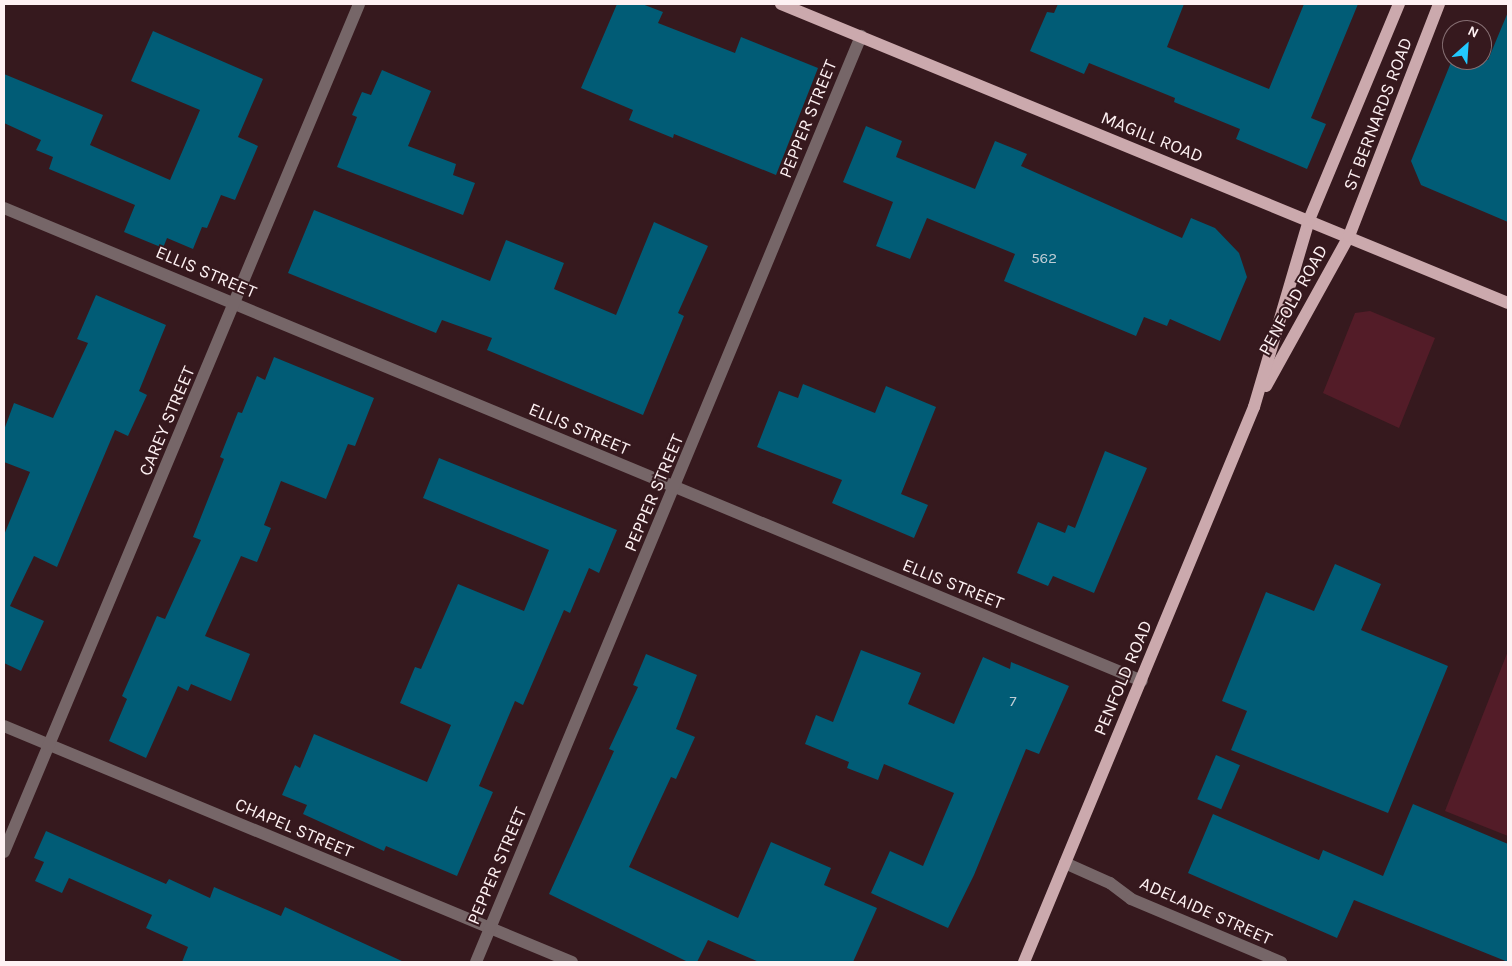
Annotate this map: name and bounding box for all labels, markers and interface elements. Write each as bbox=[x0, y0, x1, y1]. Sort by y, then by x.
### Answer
north arrow bbox=[1442, 20, 1492, 70]
text: N bbox=[1465, 22, 1482, 42]
street label: ST BERNARDS ROAD bbox=[1339, 34, 1417, 194]
street label: PEPPER STREET bbox=[774, 57, 842, 181]
street label: MAGILL ROAD bbox=[1098, 107, 1206, 167]
street label: ELLIS STREET bbox=[152, 241, 260, 303]
street label: PENFOLD ROAD bbox=[1254, 241, 1332, 359]
house number: 562 bbox=[1031, 250, 1057, 268]
street label: CAREY STREET bbox=[134, 363, 200, 479]
street label: ELLIS STREET bbox=[525, 398, 633, 460]
street label: PEPPER STREET bbox=[620, 431, 688, 555]
street label: ELLIS STREET bbox=[899, 554, 1007, 614]
street label: PENFOLD ROAD bbox=[1089, 617, 1157, 739]
house number: 7 bbox=[1009, 693, 1017, 711]
street label: CHAPEL STREET bbox=[232, 793, 356, 863]
street label: PEPPER STREET bbox=[463, 804, 531, 928]
street label: ADELAIDE STREET bbox=[1136, 872, 1276, 950]

